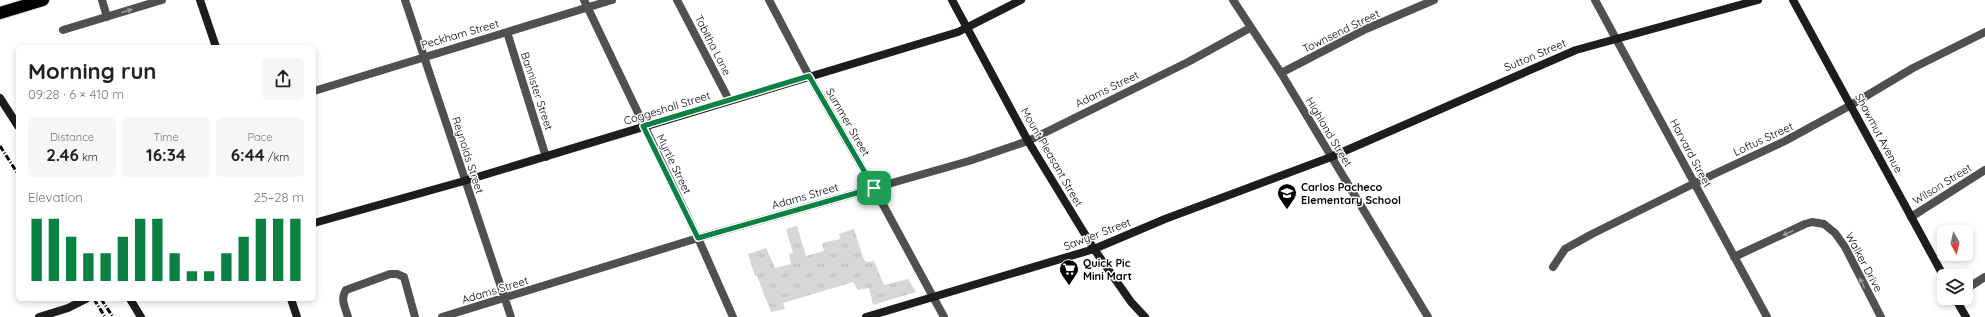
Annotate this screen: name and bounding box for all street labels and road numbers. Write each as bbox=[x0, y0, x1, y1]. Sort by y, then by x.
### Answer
street label: Townsend Street bbox=[1300, 6, 1382, 56]
street label: Tabitha Lane bbox=[692, 12, 734, 78]
street label: Peckham Street bbox=[420, 16, 501, 52]
street label: Sutton Street bbox=[1502, 36, 1568, 74]
street label: Bannister Street bbox=[518, 50, 556, 132]
street label: Adams Street bbox=[1073, 68, 1141, 110]
street label: Summer Street bbox=[823, 86, 873, 159]
street label: Coggeshall Street bbox=[622, 88, 712, 128]
street label: Shawmut Avenue bbox=[1852, 91, 1906, 175]
street label: Highland Street bbox=[1303, 95, 1355, 170]
street label: Mount Pleasant Street bbox=[1018, 105, 1086, 209]
street label: Reynolds Street bbox=[449, 115, 487, 195]
street label: Harvard Street bbox=[1667, 116, 1715, 190]
street label: Loftus Street bbox=[1731, 119, 1796, 159]
street label: Myrtle Street bbox=[653, 132, 695, 197]
street label: Wilson Street bbox=[1910, 160, 1974, 208]
street label: Adams Street bbox=[770, 180, 840, 212]
street label: Sawyer Street bbox=[1061, 215, 1133, 253]
street label: Walker Drive bbox=[1842, 230, 1886, 294]
street label: Adams Street bbox=[460, 273, 530, 307]

